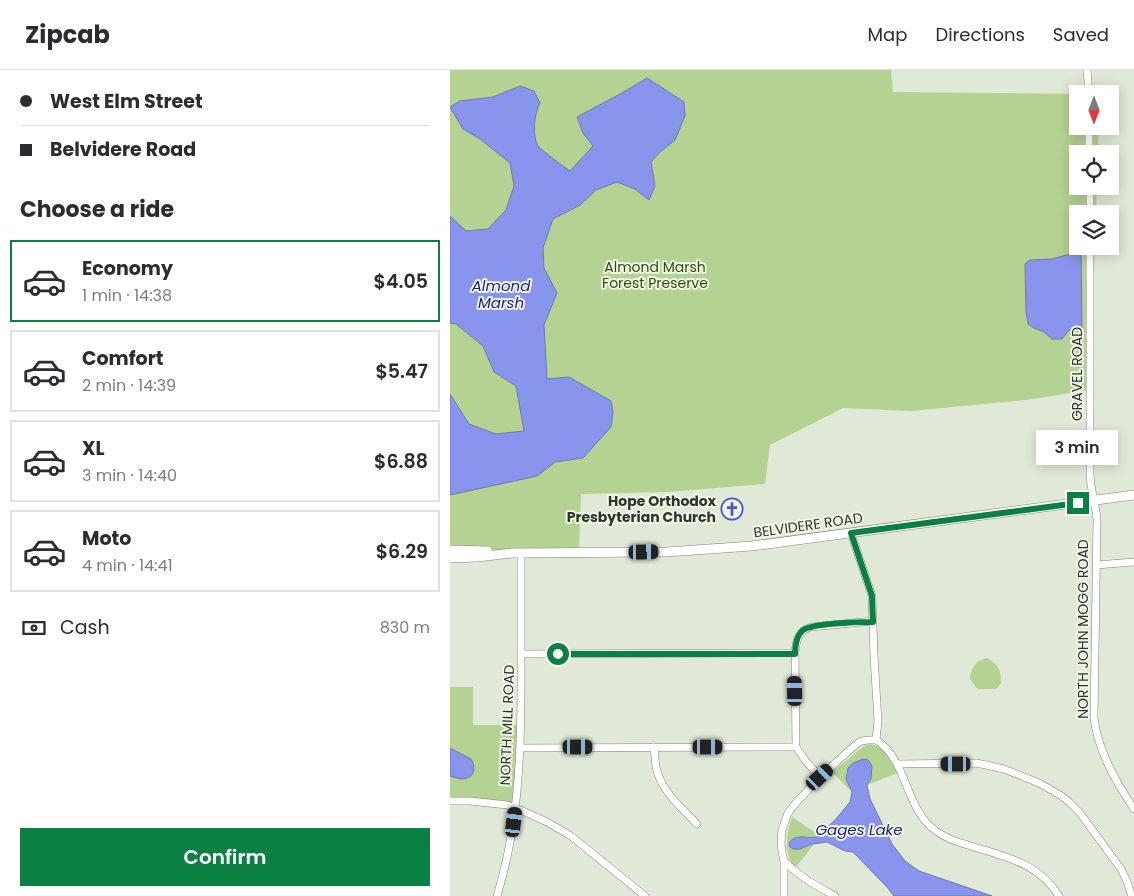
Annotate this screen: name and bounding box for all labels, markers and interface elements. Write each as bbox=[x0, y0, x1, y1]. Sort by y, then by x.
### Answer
text: Zipcab bbox=[25, 18, 110, 51]
text: Map bbox=[868, 22, 907, 47]
text: Directions bbox=[935, 22, 1025, 47]
text: Saved bbox=[1053, 22, 1109, 47]
north arrow bbox=[1069, 85, 1119, 135]
map controls bbox=[1069, 85, 1119, 255]
text: West Elm Street bbox=[50, 88, 203, 115]
text: Belvidere Road bbox=[50, 136, 196, 163]
button: locate bbox=[1069, 145, 1119, 195]
text: Choose a ride bbox=[20, 194, 174, 225]
button: layers bbox=[1069, 205, 1119, 255]
text: Economy bbox=[82, 255, 173, 282]
park label: Almond Marsh Forest Preserve bbox=[602, 257, 708, 293]
icon: car bbox=[22, 259, 67, 304]
text: $4.05 bbox=[374, 268, 428, 295]
water label: Almond Marsh bbox=[471, 275, 531, 313]
text: 1 min · 14:38 bbox=[82, 284, 172, 307]
street label: GRAVEL ROAD bbox=[1067, 327, 1087, 421]
text: Comfort bbox=[82, 345, 164, 372]
icon: car bbox=[22, 349, 67, 394]
text: $5.47 bbox=[375, 358, 428, 385]
text: 2 min · 14:39 bbox=[82, 374, 176, 397]
callout: 3 min bbox=[1037, 430, 1119, 466]
text: XL bbox=[82, 435, 105, 462]
text: 3 min bbox=[1054, 436, 1100, 459]
icon: car bbox=[22, 439, 67, 484]
text: $6.88 bbox=[374, 448, 428, 475]
text: 3 min · 14:40 bbox=[82, 464, 177, 487]
place label: Hope Orthodox Presbyterian Church bbox=[567, 491, 717, 527]
route end bbox=[1067, 492, 1089, 514]
church icon: Hope Orthodox Presbyterian Church bbox=[720, 497, 744, 521]
street label: BELVIDERE ROAD bbox=[752, 507, 864, 543]
text: Moto bbox=[82, 525, 131, 552]
icon: car bbox=[22, 529, 67, 574]
text: $6.29 bbox=[376, 538, 428, 565]
street label: NORTH JOHN MOGG ROAD bbox=[1073, 539, 1093, 719]
car bbox=[628, 544, 659, 560]
text: 4 min · 14:41 bbox=[82, 554, 173, 577]
icon: cash bbox=[20, 614, 48, 642]
text: Cash bbox=[60, 614, 110, 641]
text: 830 m bbox=[380, 616, 430, 639]
route start bbox=[547, 643, 569, 665]
street label: NORTH MILL ROAD bbox=[495, 664, 519, 786]
car bbox=[787, 676, 802, 706]
car bbox=[563, 740, 593, 755]
car bbox=[693, 740, 723, 755]
car bbox=[941, 757, 971, 772]
car bbox=[803, 761, 836, 793]
car bbox=[504, 806, 523, 838]
water label: Gages Lake bbox=[815, 819, 903, 840]
button: Confirm bbox=[20, 828, 430, 886]

